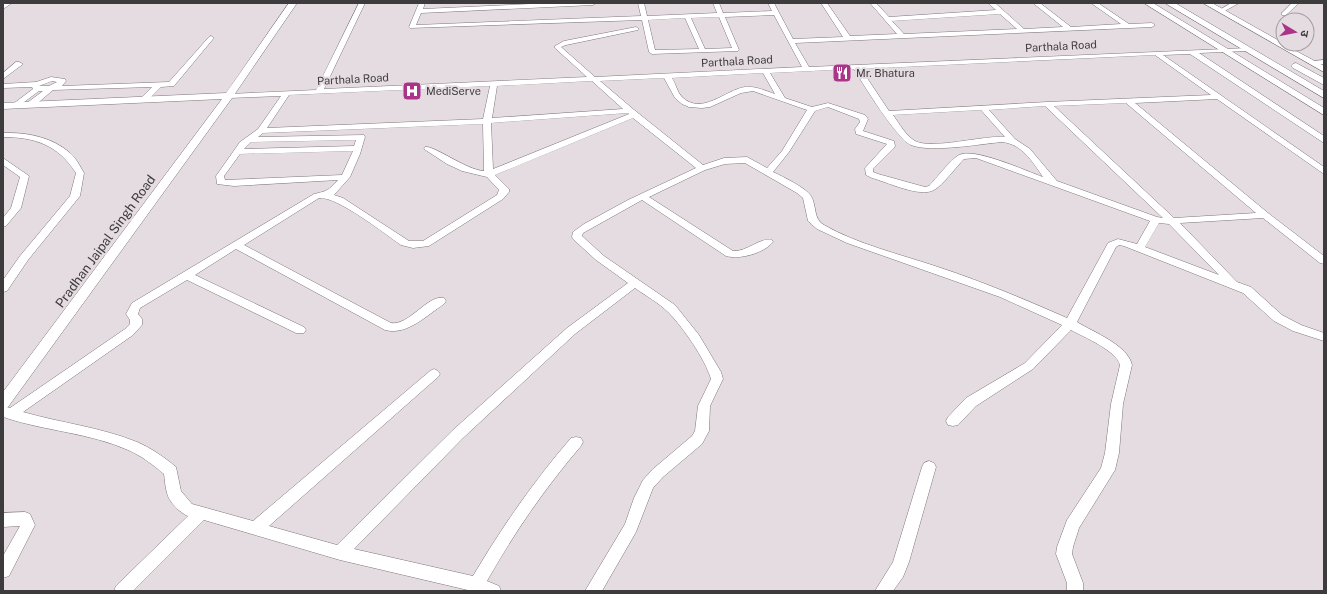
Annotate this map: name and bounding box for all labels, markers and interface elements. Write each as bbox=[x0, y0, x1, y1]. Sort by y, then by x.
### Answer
north arrow bbox=[1275, 12, 1315, 52]
text: उ bbox=[1298, 30, 1311, 39]
street label: Parthala Road bbox=[1025, 38, 1097, 54]
street label: Parthala Road bbox=[701, 53, 773, 69]
restaurant icon: Mr. Bhatura bbox=[831, 62, 853, 84]
place label: Mr. Bhatura bbox=[856, 67, 915, 79]
street label: Parthala Road bbox=[317, 71, 389, 87]
hospital icon: MediServe bbox=[401, 80, 423, 102]
place label: MediServe bbox=[426, 85, 481, 97]
street label: Pradhan Jaipal Singh Road bbox=[52, 172, 158, 310]

